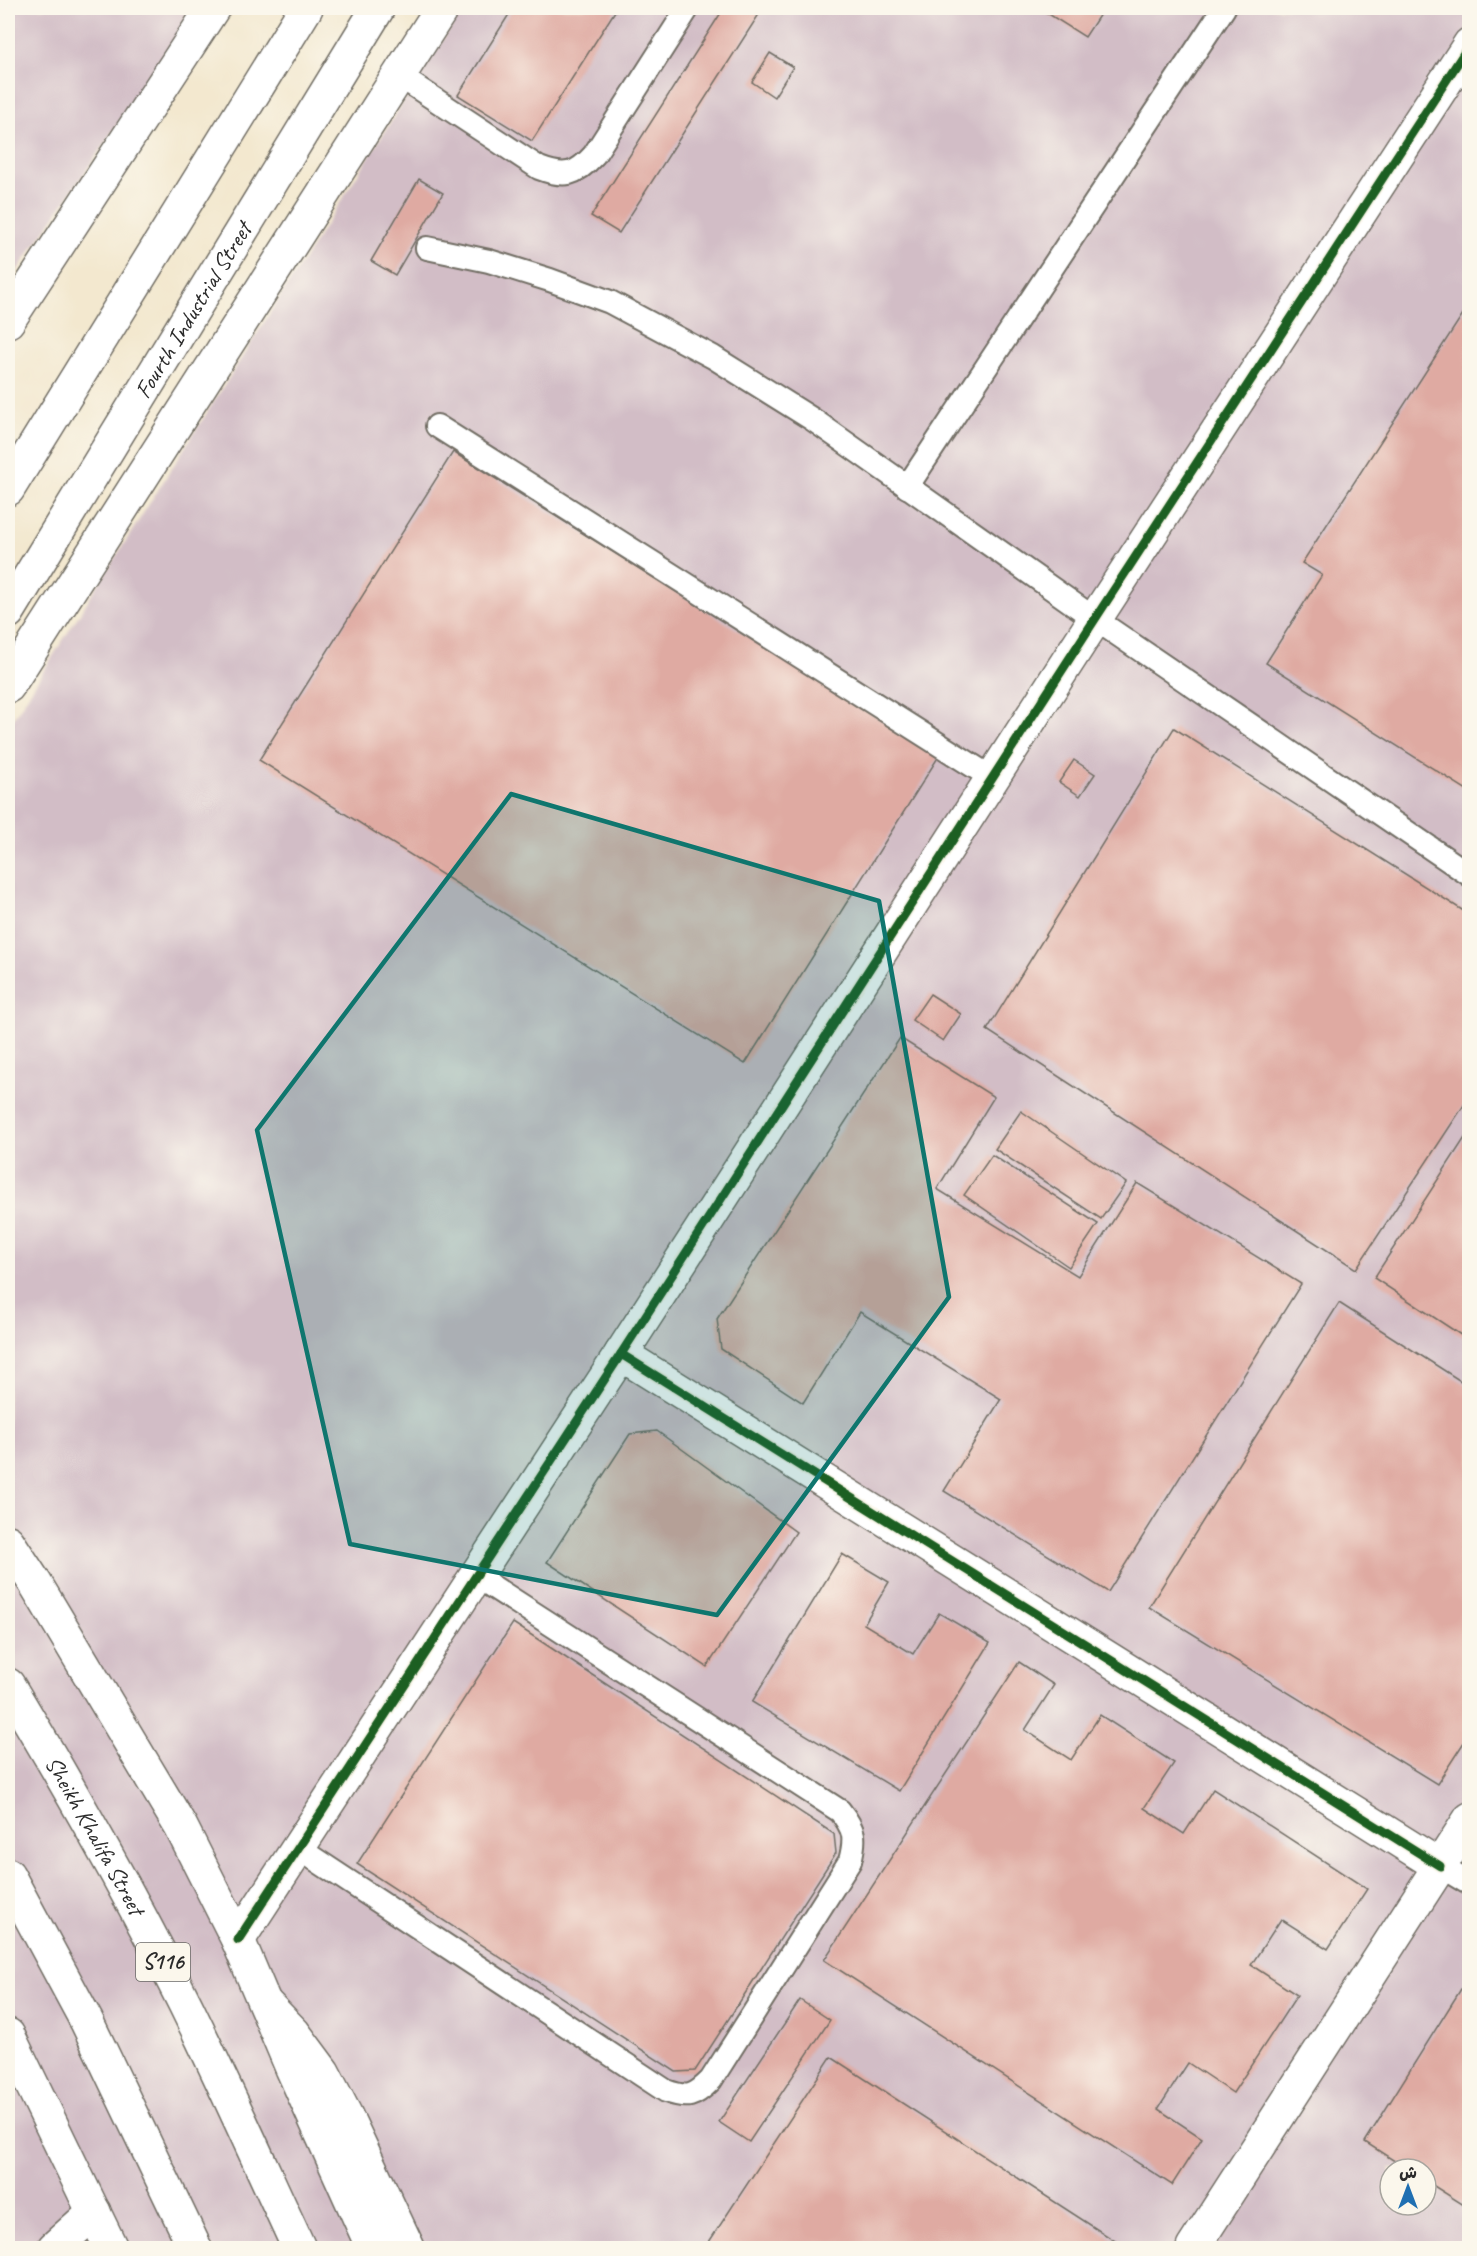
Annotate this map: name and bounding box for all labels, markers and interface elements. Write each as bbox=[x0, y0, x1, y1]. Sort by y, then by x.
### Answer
street label: Fourth Industrial Street bbox=[128, 214, 260, 404]
street label: Sheikh Khalifa Street bbox=[39, 1751, 153, 1923]
road number: S116 bbox=[136, 1943, 190, 1981]
north arrow bbox=[1378, 2157, 1438, 2217]
text: ش bbox=[1399, 2163, 1417, 2183]

